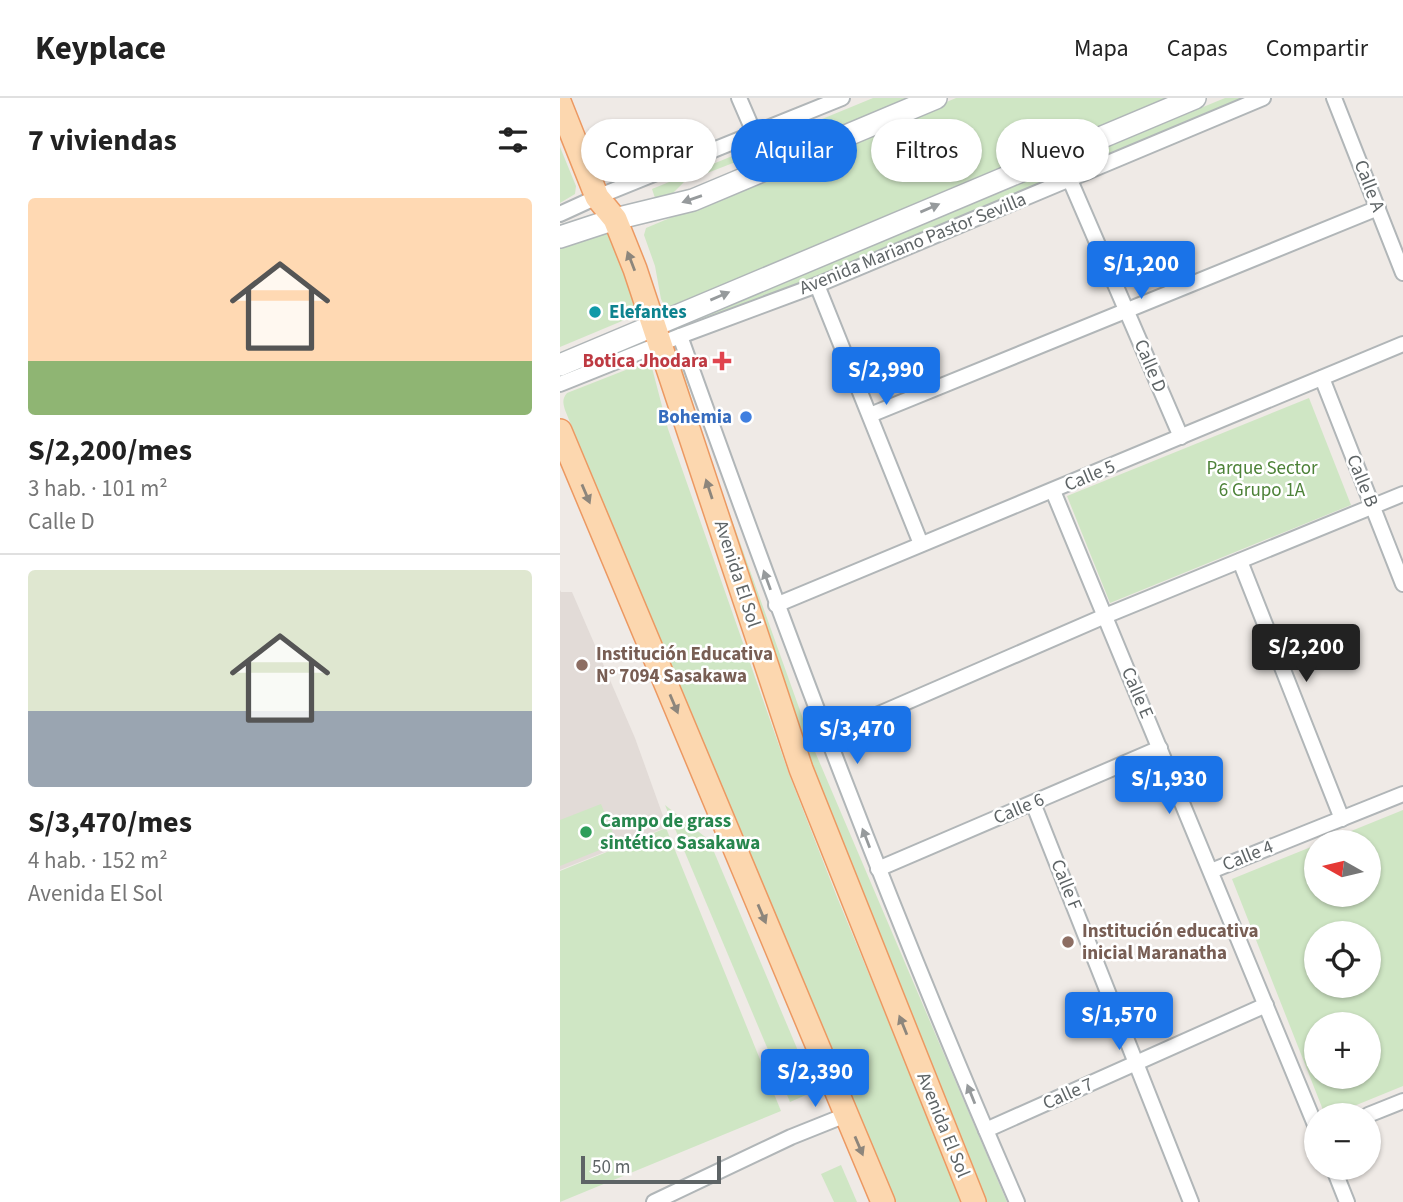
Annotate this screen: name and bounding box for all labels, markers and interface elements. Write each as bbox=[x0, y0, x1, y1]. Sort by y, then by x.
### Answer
text: Keyplace bbox=[35, 25, 166, 72]
text: Mapa bbox=[1074, 31, 1129, 66]
text: Capas bbox=[1167, 31, 1228, 66]
text: Compartir bbox=[1266, 31, 1368, 66]
text: 7 viviendas bbox=[28, 119, 177, 162]
chip: Comprar bbox=[581, 119, 717, 182]
chip: Alquilar bbox=[731, 119, 857, 182]
chip: Filtros bbox=[871, 119, 982, 182]
chip: Nuevo bbox=[996, 119, 1109, 182]
icon: filters bbox=[494, 121, 532, 159]
street label: Calle A bbox=[1347, 156, 1391, 217]
street label: Avenida Mariano Pastor Sevilla bbox=[795, 186, 1031, 302]
one-way arrow bbox=[682, 194, 703, 205]
one-way arrow bbox=[920, 203, 941, 214]
pin: S/1,200 bbox=[1076, 242, 1206, 301]
icon: home bbox=[217, 243, 343, 369]
text: S/1,200 bbox=[1103, 247, 1179, 280]
one-way arrow bbox=[626, 250, 637, 271]
one-way arrow bbox=[710, 290, 730, 302]
place label: Elefantes bbox=[609, 299, 687, 326]
marker: Elefantes bbox=[587, 304, 603, 320]
street label: Calle D bbox=[1127, 335, 1173, 397]
place label: Botica Jhodara bbox=[582, 348, 708, 375]
pin: S/2,990 bbox=[821, 348, 951, 407]
marker: Botica Jhodara bbox=[714, 353, 730, 369]
text: S/2,990 bbox=[848, 353, 924, 386]
place label: Bohemia bbox=[658, 404, 732, 431]
marker: Bohemia bbox=[738, 409, 754, 425]
text: S/2,200/mes bbox=[28, 429, 192, 472]
street label: Calle B bbox=[1339, 451, 1385, 511]
street label: Calle 5 bbox=[1060, 453, 1120, 499]
park label: Parque Sector 6 Grupo 1A bbox=[1206, 455, 1318, 504]
text: 3 hab. · 101 m² bbox=[28, 472, 168, 505]
one-way arrow bbox=[703, 478, 714, 499]
one-way arrow bbox=[581, 484, 592, 505]
text: Calle D bbox=[28, 505, 95, 538]
street label: Avenida El Sol bbox=[707, 517, 767, 631]
one-way arrow bbox=[761, 570, 772, 591]
icon: home bbox=[217, 615, 343, 741]
pin: S/2,200 bbox=[1241, 624, 1371, 684]
text: S/2,200 bbox=[1268, 630, 1344, 663]
place label: Institución Educativa N° 7094 Sasakawa bbox=[596, 641, 773, 690]
marker: Institución Educativa N° 7094 Sasakawa bbox=[574, 657, 590, 673]
street label: Calle E bbox=[1114, 663, 1160, 723]
one-way arrow bbox=[669, 693, 680, 714]
pin: S/3,470 bbox=[792, 706, 922, 766]
text: S/3,470 bbox=[819, 712, 895, 745]
pin: S/1,930 bbox=[1104, 756, 1234, 816]
text: S/1,930 bbox=[1131, 762, 1207, 795]
street label: Calle 6 bbox=[989, 786, 1049, 832]
text: S/3,470/mes bbox=[28, 801, 192, 844]
place label: Campo de grass sintético Sasakawa bbox=[600, 808, 760, 857]
marker: Campo de grass sintético Sasakawa bbox=[578, 824, 594, 840]
one-way arrow bbox=[861, 828, 872, 849]
north arrow bbox=[1304, 830, 1381, 906]
map controls bbox=[1304, 830, 1381, 1180]
street label: Calle 4 bbox=[1218, 834, 1278, 878]
text: 4 hab. · 152 m² bbox=[28, 844, 168, 877]
street label: Calle F bbox=[1044, 855, 1088, 915]
text: Avenida El Sol bbox=[28, 877, 163, 910]
one-way arrow bbox=[757, 903, 768, 924]
place label: Institución educativa inicial Maranatha bbox=[1082, 918, 1259, 967]
button: locate bbox=[1304, 921, 1381, 998]
marker: Institución educativa inicial Maranatha bbox=[1060, 934, 1076, 950]
pin: S/1,570 bbox=[1054, 992, 1184, 1052]
text: S/1,570 bbox=[1081, 998, 1157, 1031]
button: + bbox=[1304, 1012, 1381, 1089]
one-way arrow bbox=[897, 1015, 908, 1036]
pin: S/2,390 bbox=[750, 1049, 880, 1109]
text: S/2,390 bbox=[777, 1055, 853, 1088]
street label: Avenida El Sol bbox=[910, 1068, 976, 1182]
street label: Calle 7 bbox=[1038, 1071, 1098, 1117]
one-way arrow bbox=[965, 1084, 976, 1105]
button: − bbox=[1304, 1103, 1381, 1180]
one-way arrow bbox=[854, 1136, 865, 1157]
scale bar bbox=[581, 1153, 721, 1185]
text: 50 m bbox=[592, 1154, 630, 1181]

